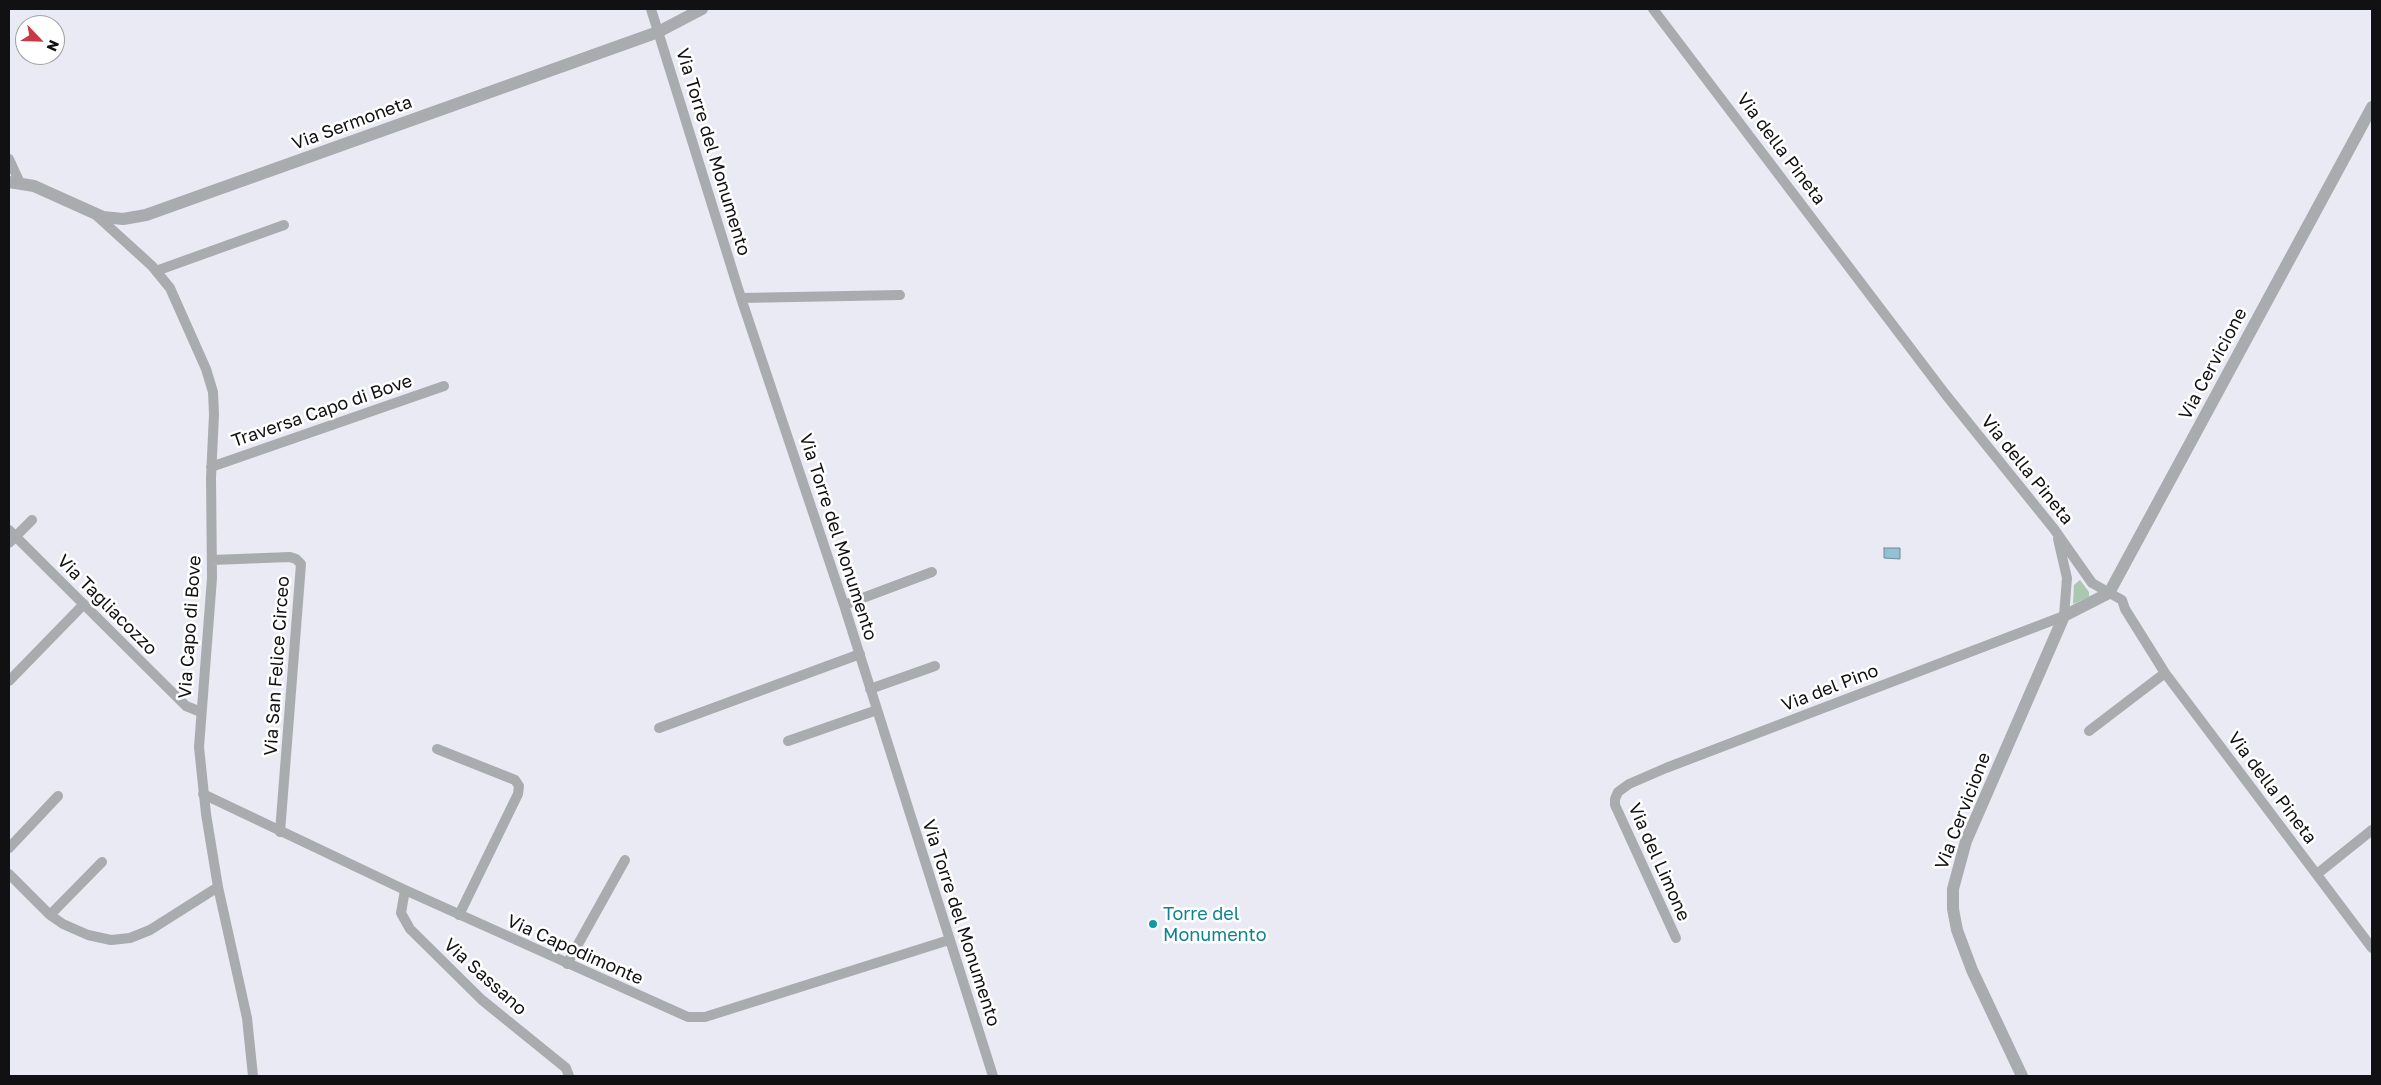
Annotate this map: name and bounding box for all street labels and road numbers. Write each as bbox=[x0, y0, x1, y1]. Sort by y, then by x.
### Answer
street label: Via Torre del Monumento bbox=[671, 46, 755, 258]
street label: Via della Pineta bbox=[1732, 89, 1830, 209]
street label: Via Sermoneta bbox=[289, 91, 415, 155]
street label: Via Cervicione bbox=[2174, 304, 2252, 424]
street label: Traversa Capo di Bove bbox=[229, 370, 415, 452]
street label: Via della Pineta bbox=[1976, 411, 2078, 529]
street label: Via Torre del Monumento bbox=[794, 431, 882, 643]
street label: Via Tagliacozzo bbox=[52, 550, 162, 660]
street label: Via Capo di Bove bbox=[174, 555, 206, 699]
street label: Via San Felice Circeo bbox=[260, 575, 294, 757]
street label: Via del Pino bbox=[1779, 660, 1881, 716]
street label: Via della Pineta bbox=[2223, 728, 2321, 848]
street label: Via Cervicione bbox=[1931, 749, 1995, 873]
street label: Via del Limone bbox=[1623, 800, 1695, 924]
street label: Via Torre del Monumento bbox=[917, 817, 1005, 1029]
street label: Via Capodimonte bbox=[503, 910, 647, 990]
street label: Via Sassano bbox=[439, 934, 531, 1020]

